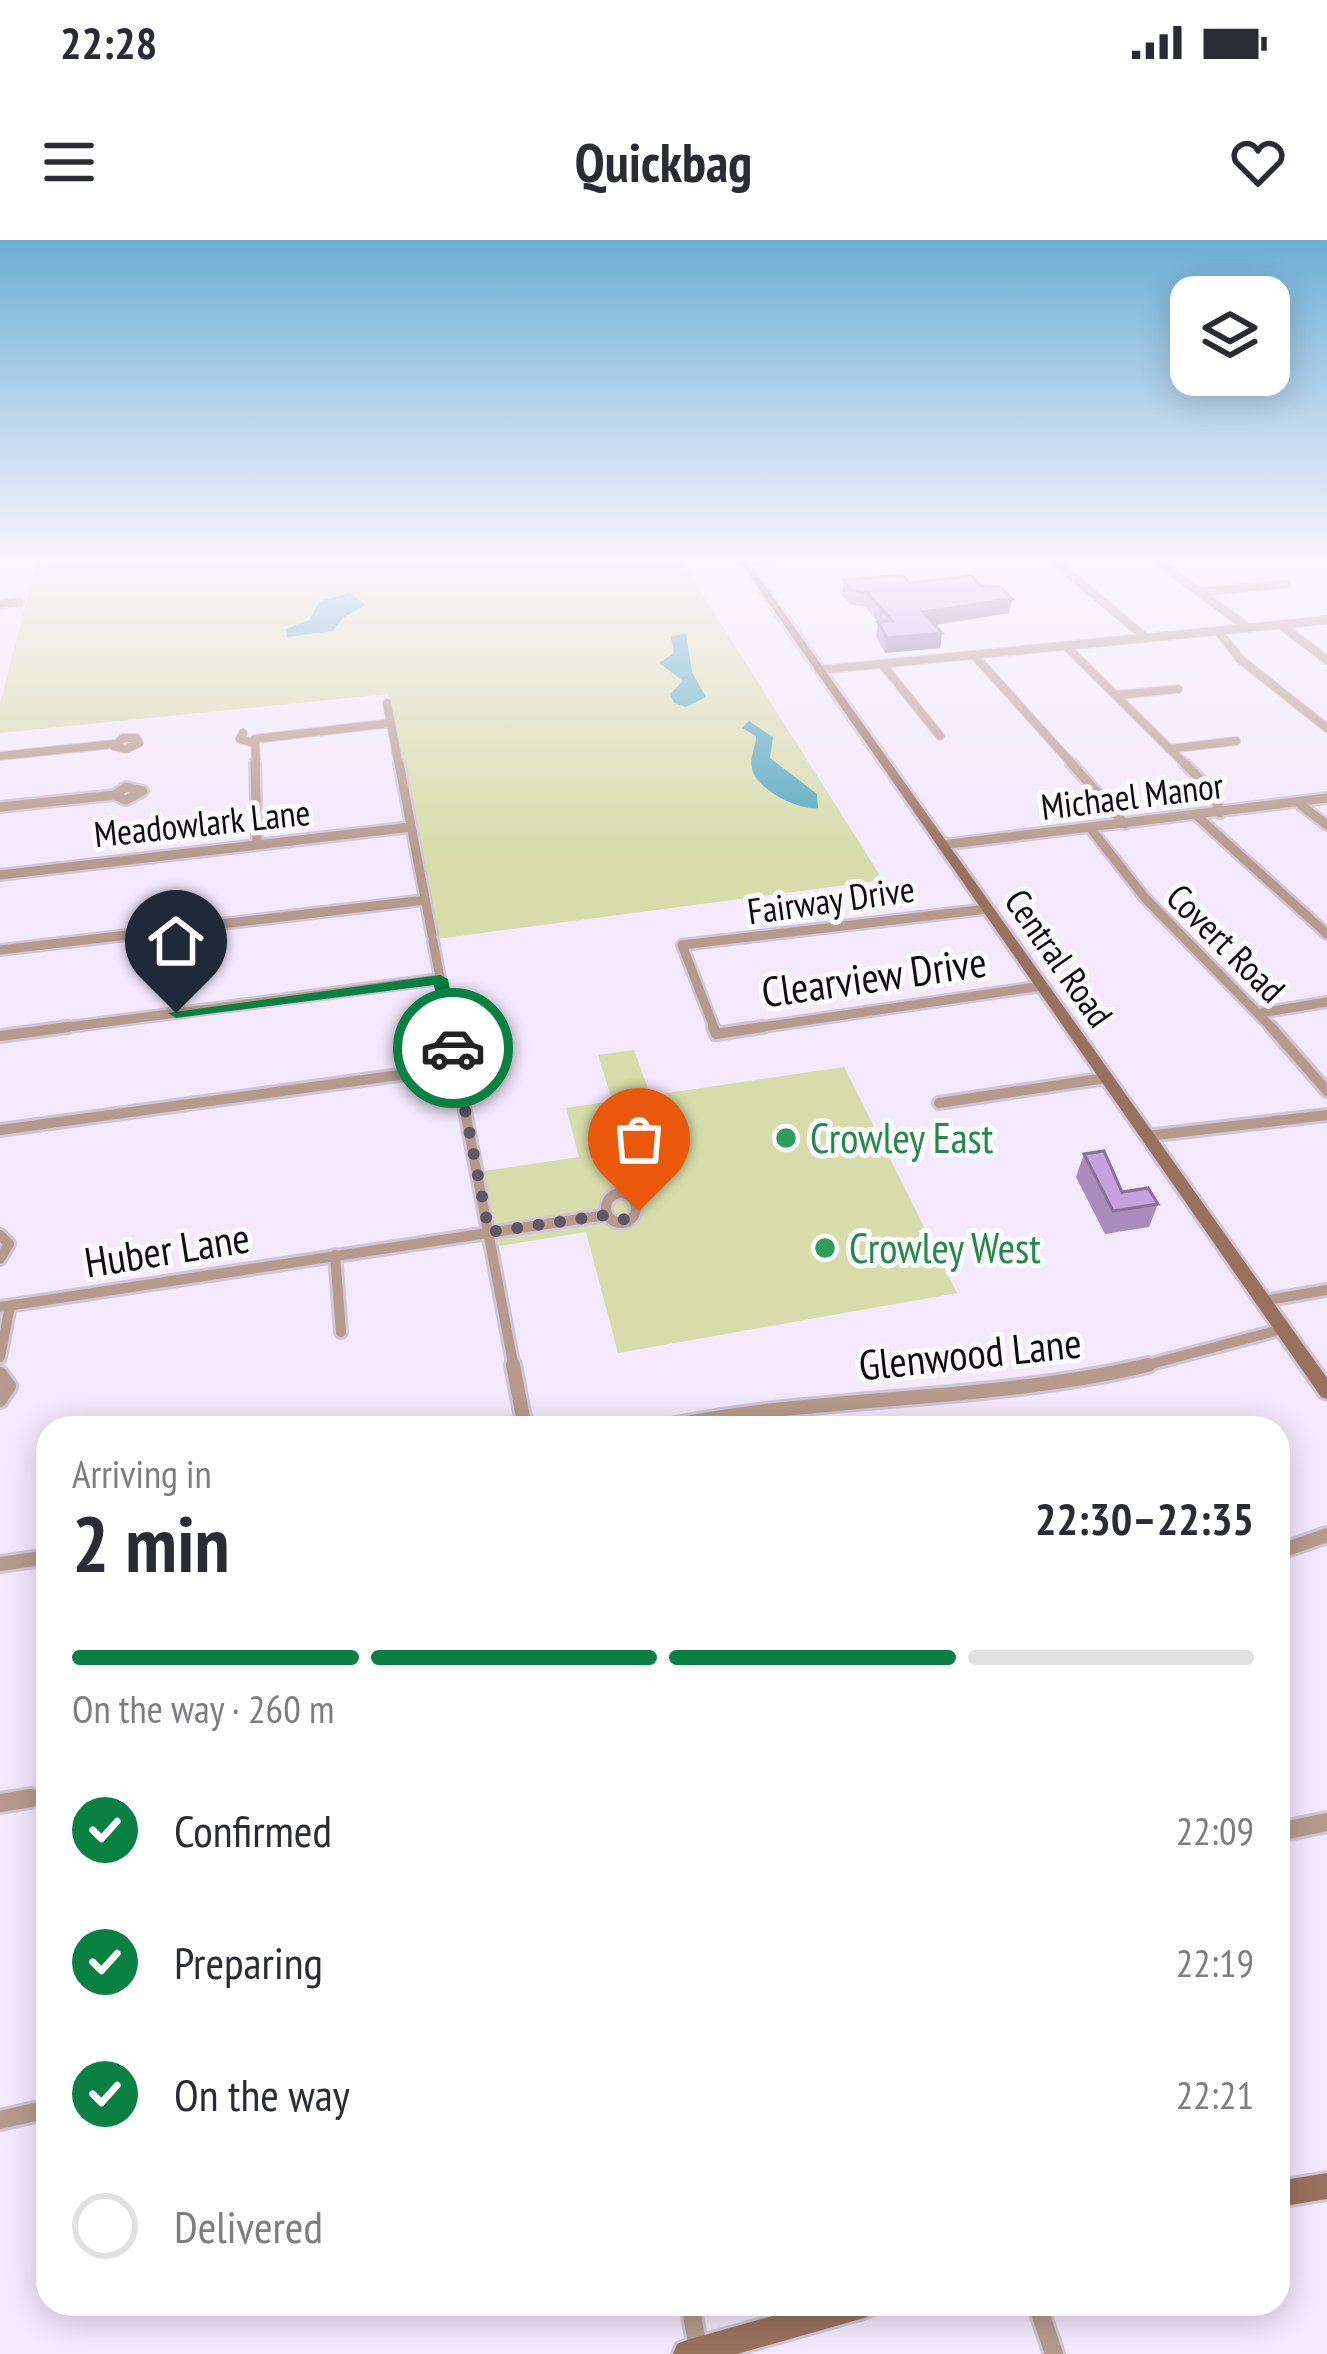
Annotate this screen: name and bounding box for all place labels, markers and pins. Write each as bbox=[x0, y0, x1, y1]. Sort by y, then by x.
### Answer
pin bbox=[125, 890, 227, 1013]
pin bbox=[588, 1088, 690, 1211]
place label: Crowley East bbox=[810, 1110, 994, 1165]
marker: Crowley East bbox=[773, 1125, 799, 1151]
place label: Crowley West bbox=[849, 1220, 1041, 1275]
marker: Crowley West bbox=[812, 1235, 838, 1261]

